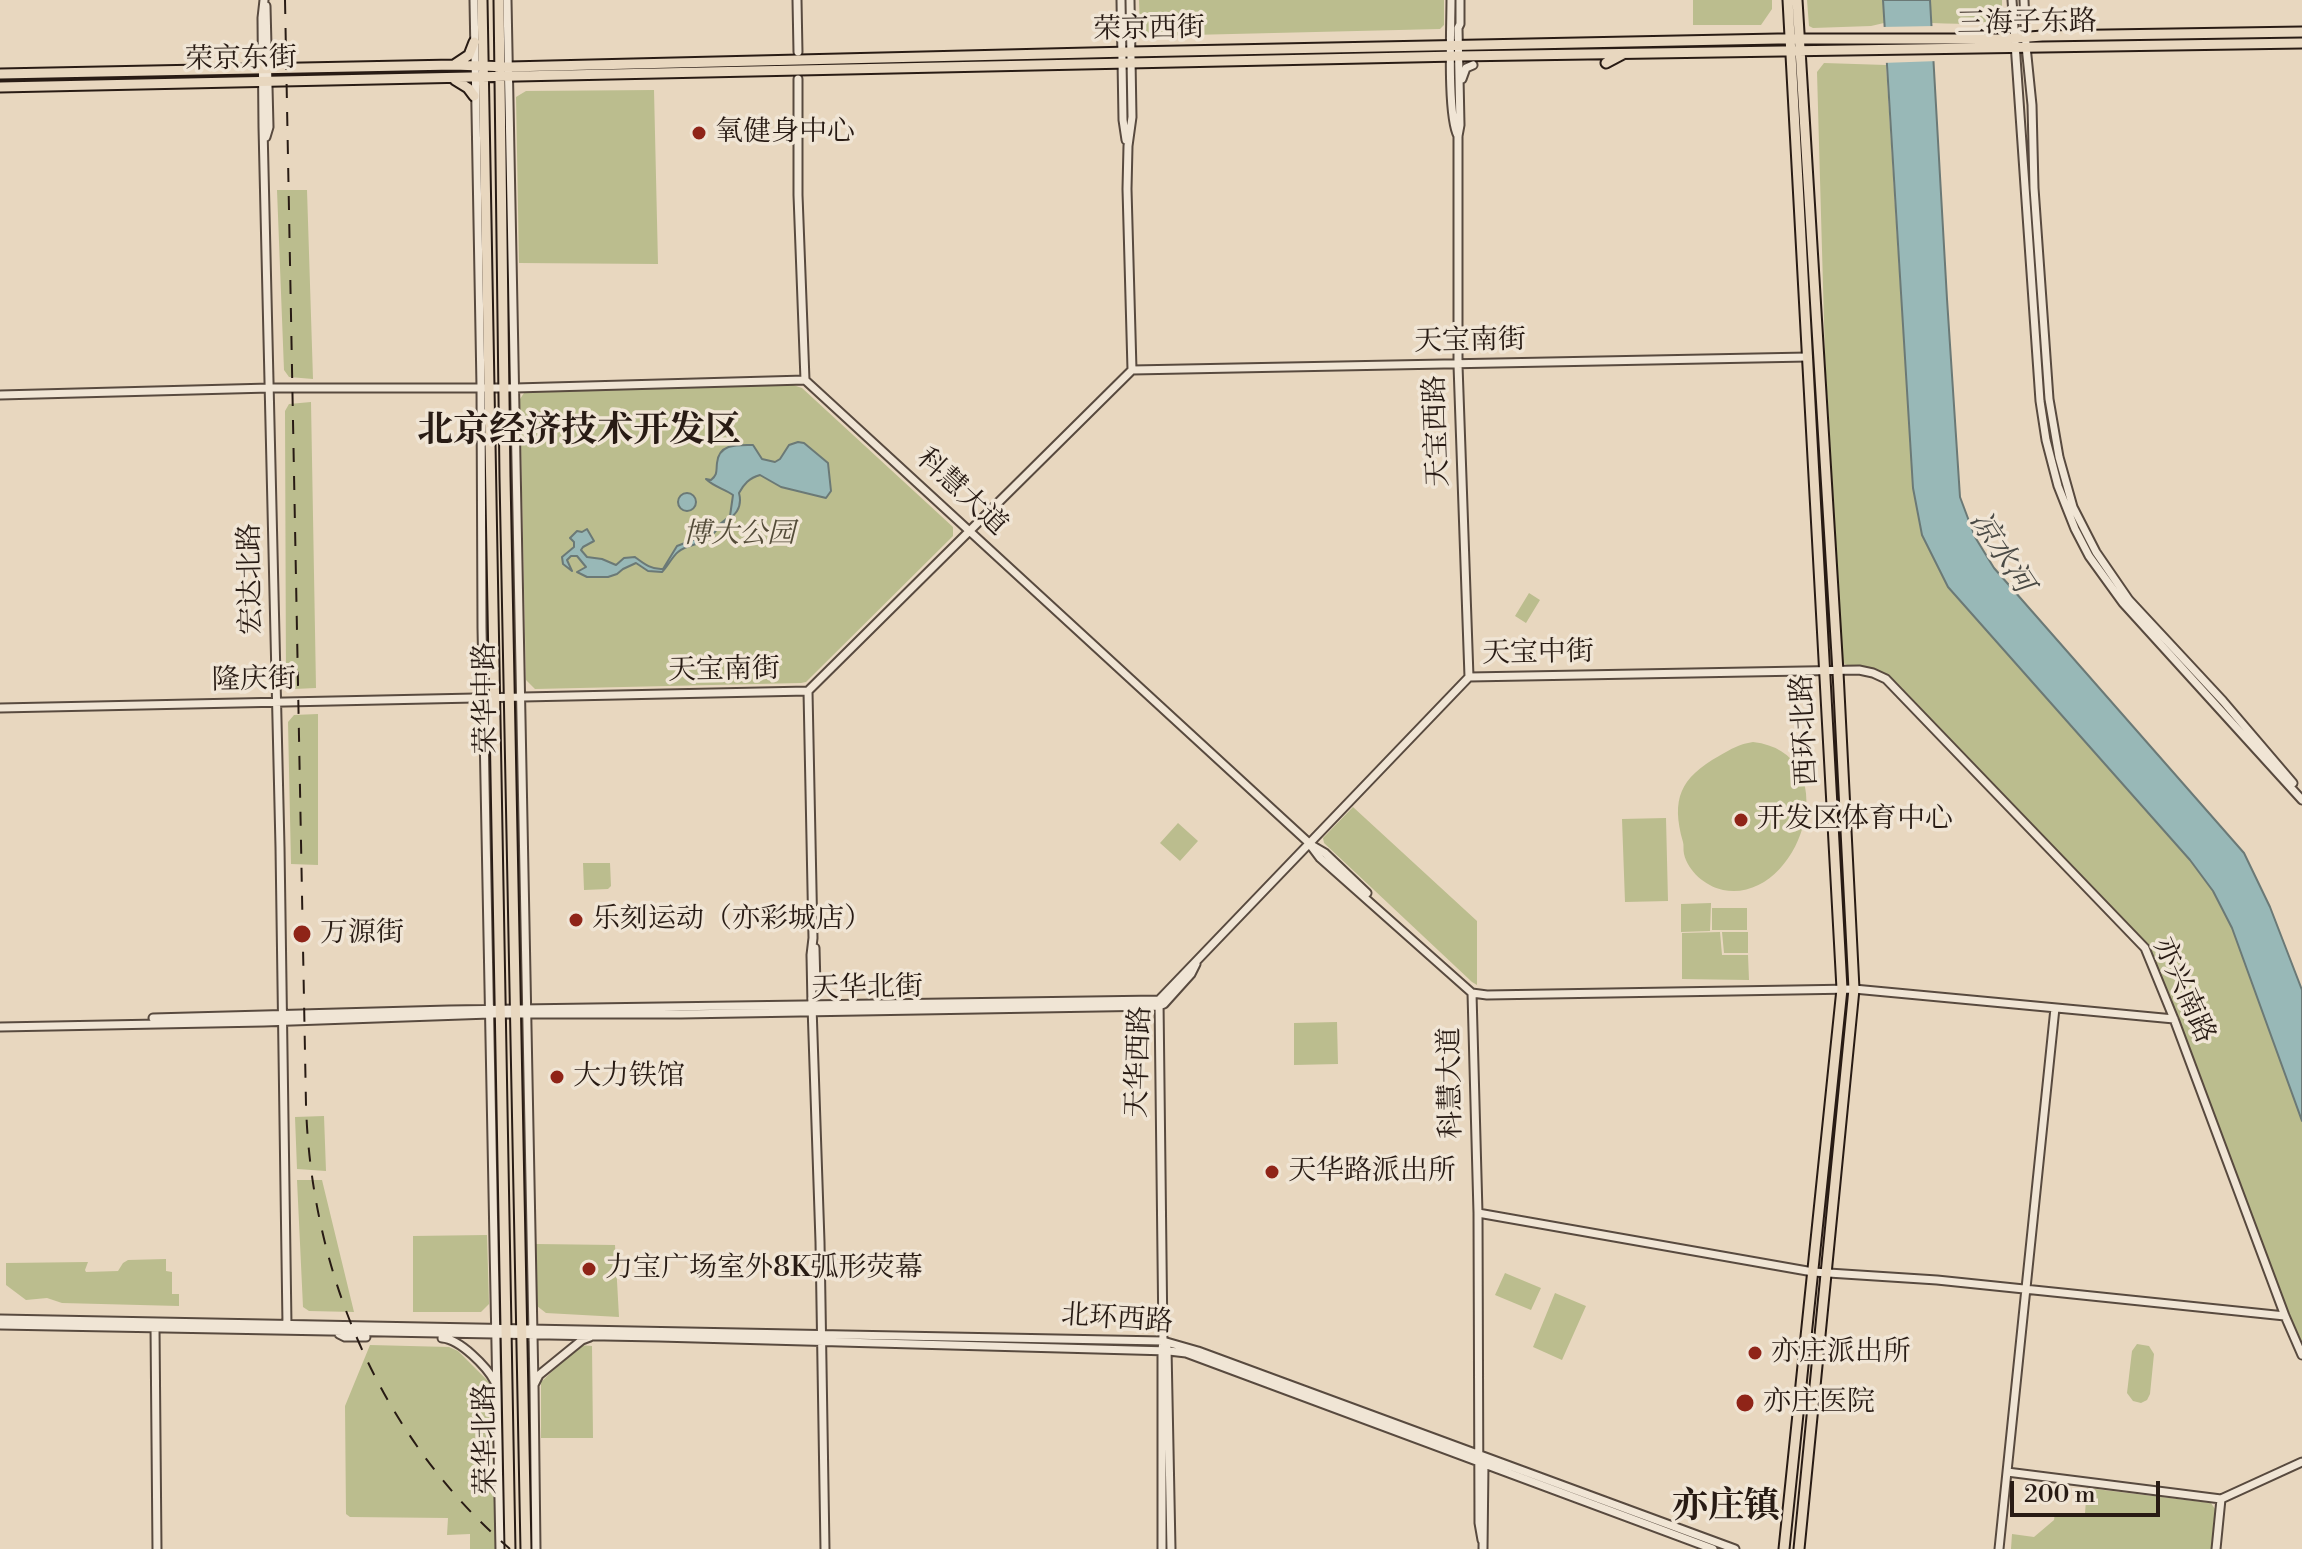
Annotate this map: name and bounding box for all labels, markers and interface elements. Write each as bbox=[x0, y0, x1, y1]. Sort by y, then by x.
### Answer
street label: 三海子东路 bbox=[1957, 6, 2097, 42]
street label: 荣京西街 bbox=[1093, 12, 1205, 48]
street label: 荣京东街 bbox=[185, 42, 297, 78]
place label: 氧健身中心 bbox=[715, 116, 855, 150]
marker: 氧健身中心 bbox=[690, 124, 708, 142]
street label: 天宝南街 bbox=[1414, 324, 1526, 360]
street label: 天宝西路 bbox=[1419, 374, 1457, 488]
district label: 北京经济技术开发区 bbox=[417, 410, 741, 454]
street label: 科慧大道 bbox=[909, 443, 1013, 543]
water label: 凉水河 bbox=[1960, 505, 2040, 601]
park label: 博大公园 bbox=[683, 518, 795, 552]
street label: 宏达北路 bbox=[234, 523, 270, 635]
street label: 天宝中街 bbox=[1482, 636, 1594, 672]
street label: 荣华中路 bbox=[469, 642, 505, 754]
street label: 天宝南街 bbox=[668, 653, 780, 689]
street label: 隆庆街 bbox=[212, 663, 296, 699]
street label: 西环北路 bbox=[1786, 673, 1826, 787]
place label: 开发区体育中心 bbox=[1757, 803, 1953, 837]
marker: 开发区体育中心 bbox=[1732, 811, 1750, 829]
place label: 乐刻运动（亦彩城店） bbox=[592, 903, 872, 937]
marker: 乐刻运动（亦彩城店） bbox=[567, 911, 585, 929]
place label: 万源街 bbox=[320, 917, 404, 951]
marker: 万源街 bbox=[291, 923, 313, 945]
street label: 亦兴南路 bbox=[2145, 933, 2221, 1049]
street label: 天华北街 bbox=[811, 971, 923, 1007]
street label: 天华西路 bbox=[1121, 1005, 1159, 1119]
street label: 科慧大道 bbox=[1434, 1027, 1470, 1139]
place label: 大力铁馆 bbox=[573, 1060, 685, 1094]
marker: 大力铁馆 bbox=[548, 1068, 566, 1086]
place label: 天华路派出所 bbox=[1288, 1155, 1456, 1189]
marker: 天华路派出所 bbox=[1263, 1163, 1281, 1181]
place label: 力宝广场室外8K弧形荧幕 bbox=[605, 1252, 923, 1286]
marker: 力宝广场室外8K弧形荧幕 bbox=[580, 1260, 598, 1278]
street label: 北环西路 bbox=[1060, 1299, 1174, 1341]
place label: 亦庄派出所 bbox=[1771, 1336, 1911, 1370]
marker: 亦庄派出所 bbox=[1746, 1344, 1764, 1362]
street label: 荣华北路 bbox=[469, 1383, 505, 1495]
place label: 亦庄医院 bbox=[1763, 1386, 1875, 1420]
marker: 亦庄医院 bbox=[1734, 1392, 1756, 1414]
scale bar bbox=[2014, 1465, 2164, 1515]
text: 200 m bbox=[2024, 1480, 2095, 1510]
district label: 亦庄镇 bbox=[1672, 1486, 1780, 1530]

